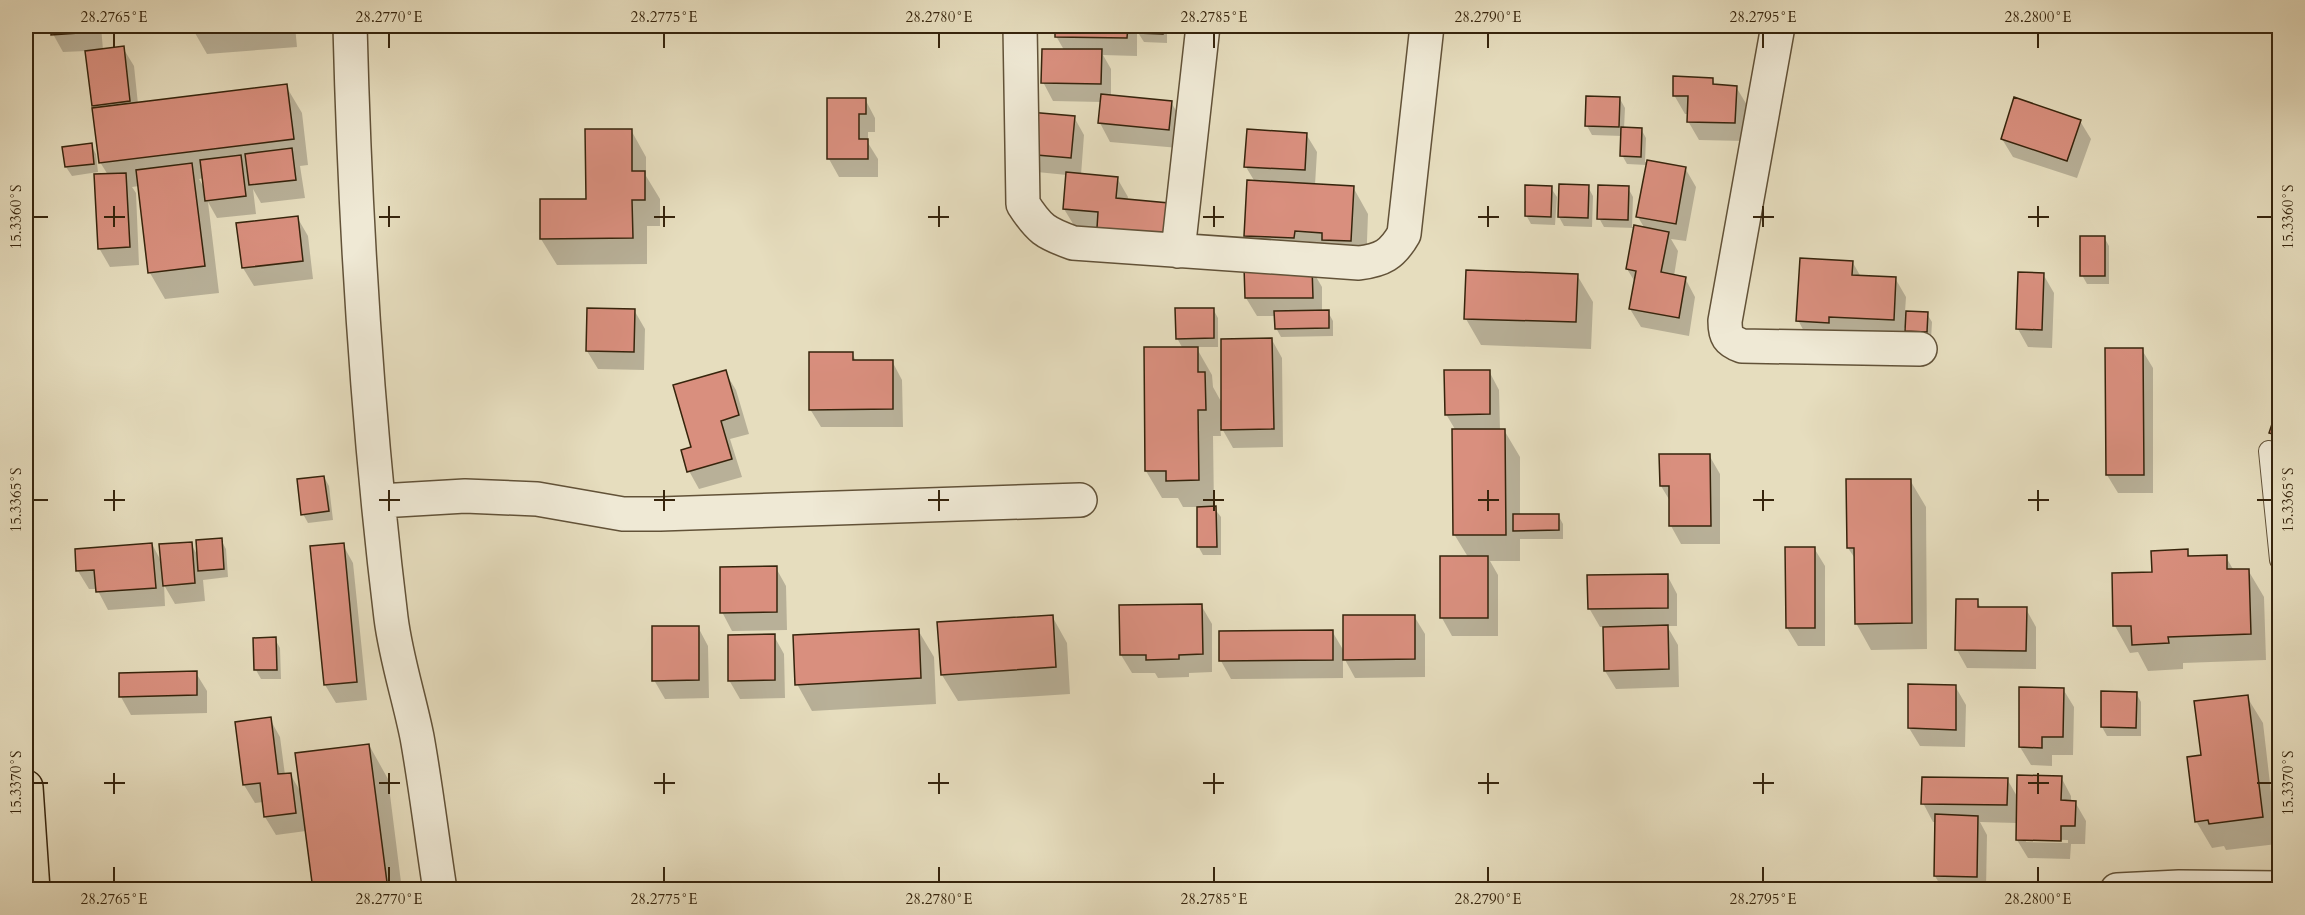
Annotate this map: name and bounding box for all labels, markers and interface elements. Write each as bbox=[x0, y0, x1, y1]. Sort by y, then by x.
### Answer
text: 28.2765°E bbox=[81, 7, 147, 27]
text: 28.2770°E bbox=[356, 7, 422, 27]
text: 28.2775°E bbox=[631, 7, 697, 27]
text: 28.2780°E bbox=[906, 7, 972, 27]
text: 28.2785°E bbox=[1181, 7, 1247, 27]
text: 28.2790°E bbox=[1455, 7, 1521, 27]
text: 28.2795°E bbox=[1730, 7, 1796, 27]
text: 28.2800°E bbox=[2005, 7, 2071, 27]
text: 15.3360°S bbox=[6, 184, 26, 250]
text: 15.3360°S bbox=[2278, 184, 2298, 250]
text: 15.3365°S bbox=[6, 467, 26, 533]
text: 15.3365°S bbox=[2278, 467, 2298, 533]
text: 15.3370°S bbox=[6, 750, 26, 816]
text: 15.3370°S bbox=[2278, 750, 2298, 816]
text: 28.2765°E bbox=[81, 889, 147, 909]
text: 28.2770°E bbox=[356, 889, 422, 909]
text: 28.2775°E bbox=[631, 889, 697, 909]
text: 28.2780°E bbox=[906, 889, 972, 909]
text: 28.2785°E bbox=[1181, 889, 1247, 909]
text: 28.2790°E bbox=[1455, 889, 1521, 909]
text: 28.2795°E bbox=[1730, 889, 1796, 909]
text: 28.2800°E bbox=[2005, 889, 2071, 909]

